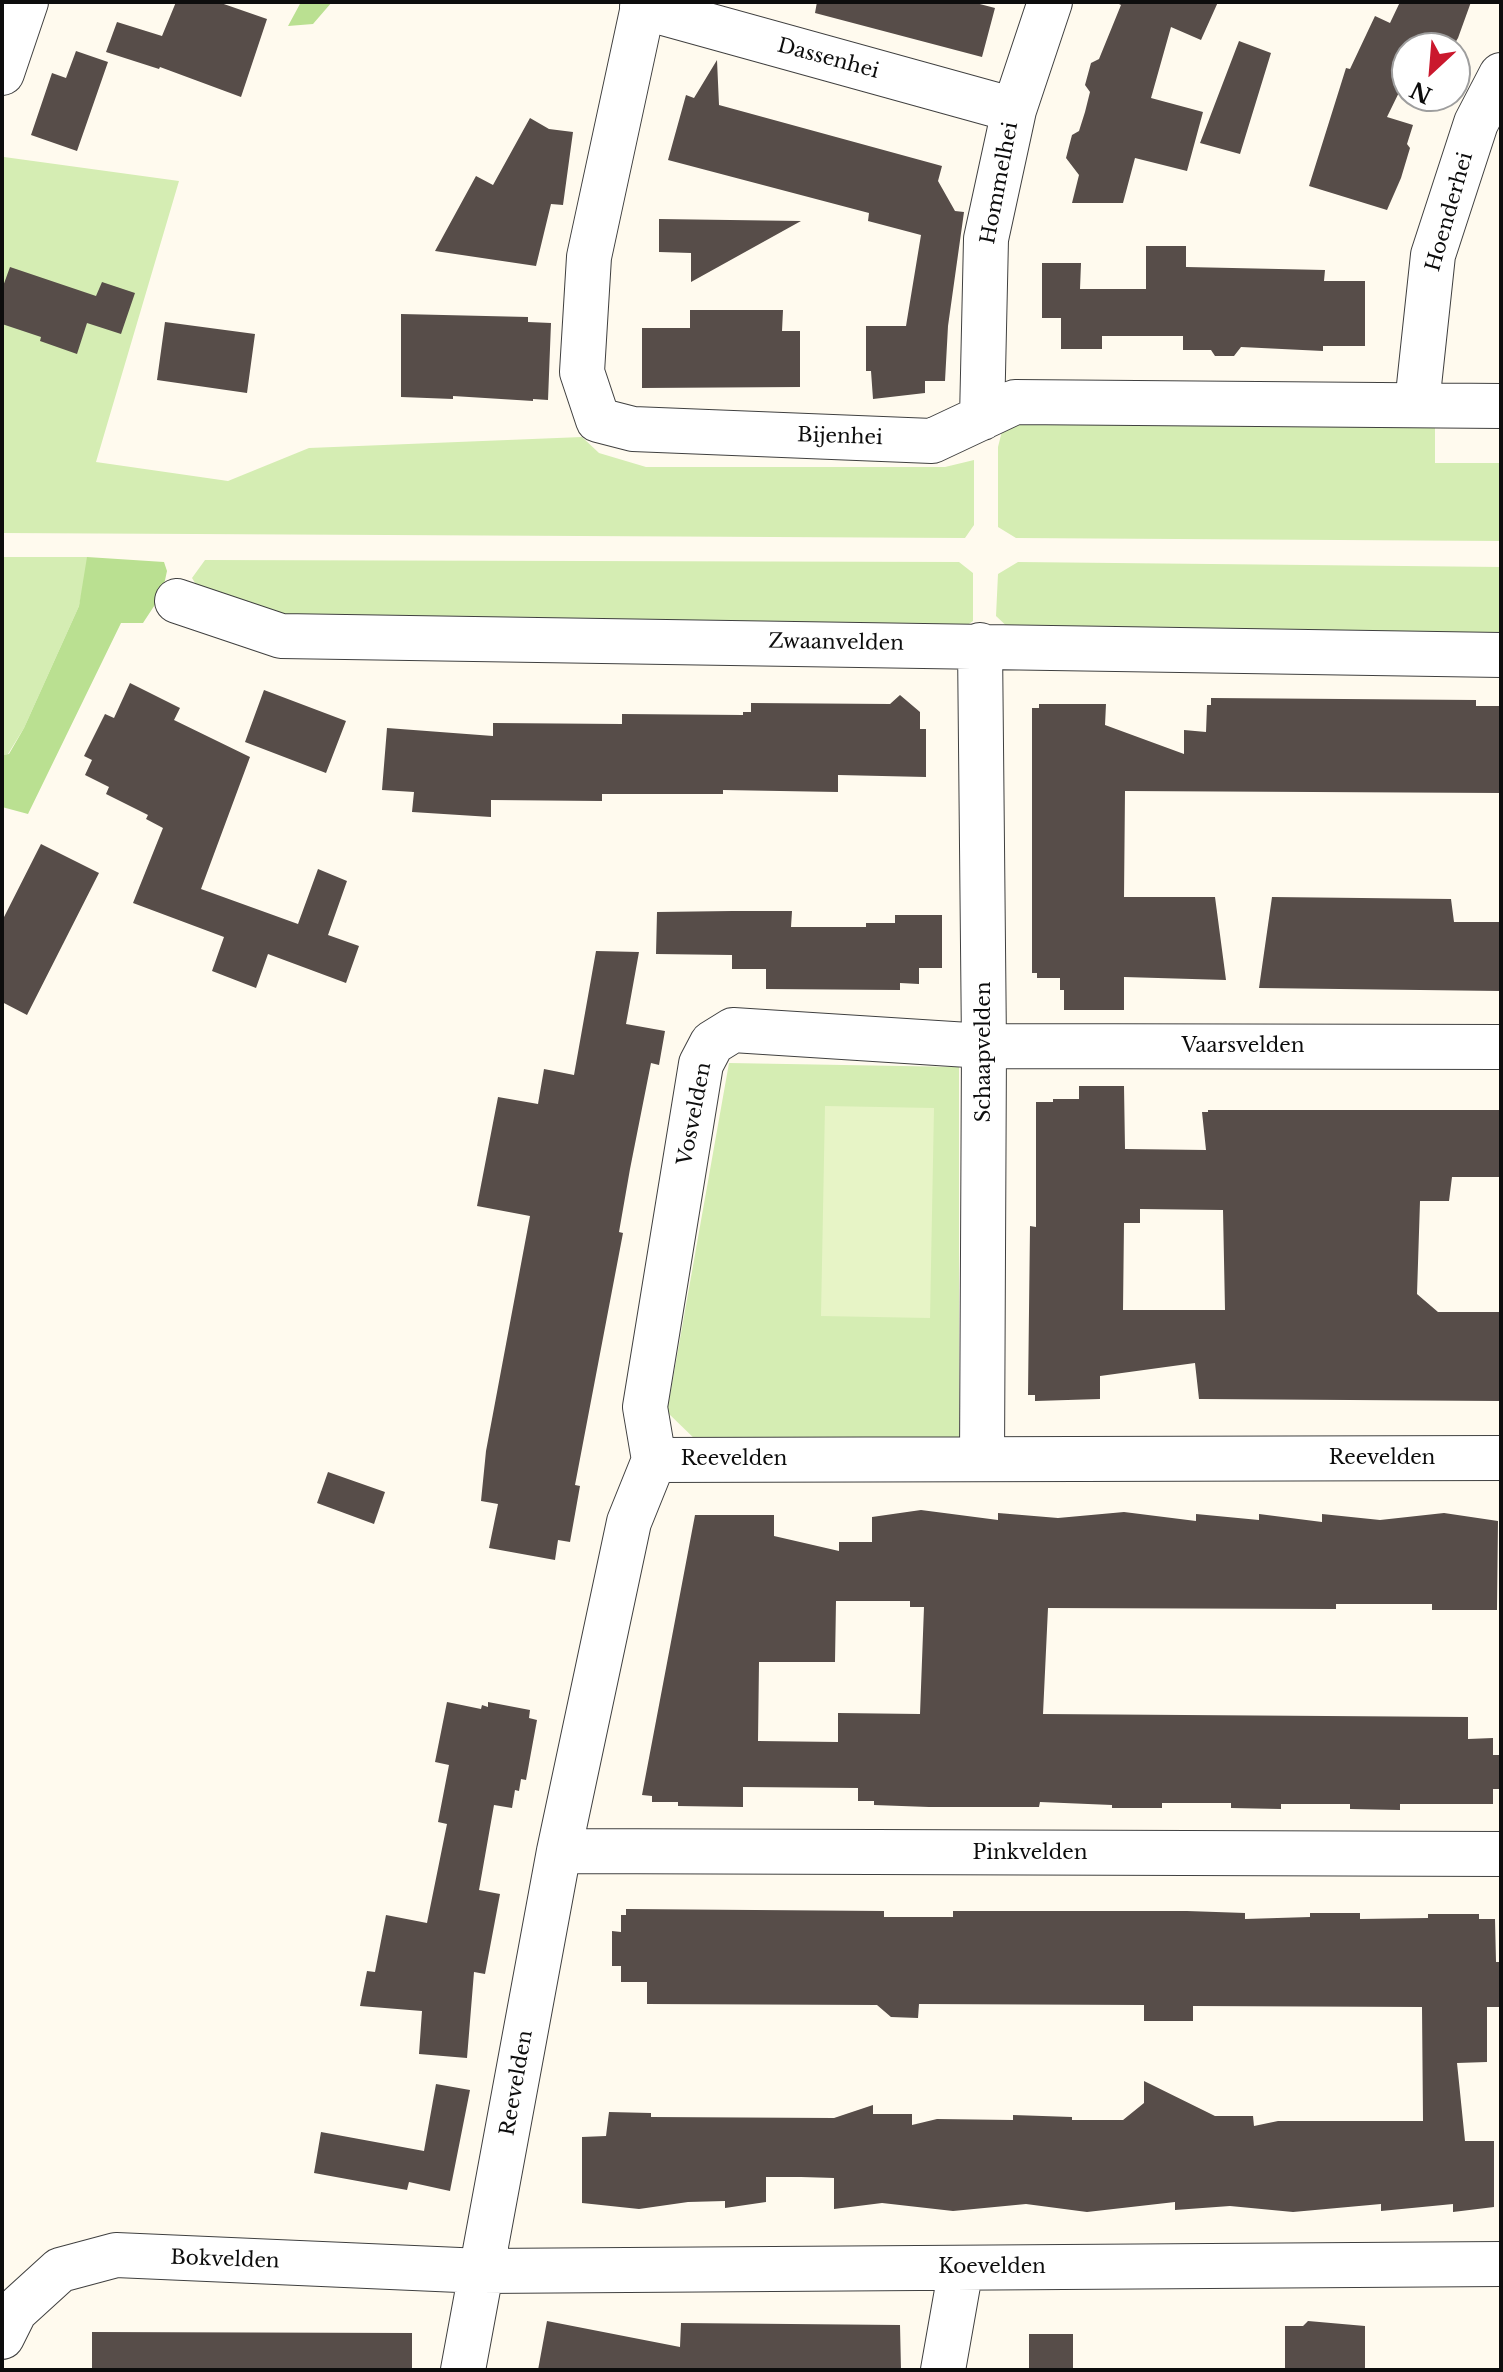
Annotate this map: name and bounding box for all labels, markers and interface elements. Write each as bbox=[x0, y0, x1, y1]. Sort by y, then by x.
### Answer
north arrow bbox=[1391, 32, 1471, 112]
street label: Dassenhei bbox=[775, 34, 881, 84]
text: N bbox=[1406, 76, 1436, 109]
street label: Hommelhei bbox=[976, 120, 1024, 246]
street label: Hoenderhei bbox=[1422, 150, 1478, 274]
street label: Bijenhei bbox=[797, 424, 883, 450]
street label: Zwaanvelden bbox=[768, 630, 904, 656]
street label: Schaapvelden bbox=[972, 981, 996, 1123]
street label: Vaarsvelden bbox=[1182, 1034, 1304, 1058]
street label: Vosvelden bbox=[673, 1060, 717, 1168]
street label: Reevelden bbox=[1329, 1446, 1435, 1470]
street label: Reevelden bbox=[681, 1447, 787, 1471]
street label: Pinkvelden bbox=[972, 1841, 1088, 1865]
street label: Reevelden bbox=[496, 2028, 538, 2138]
street label: Bokvelden bbox=[170, 2246, 280, 2274]
street label: Koevelden bbox=[938, 2255, 1046, 2279]

